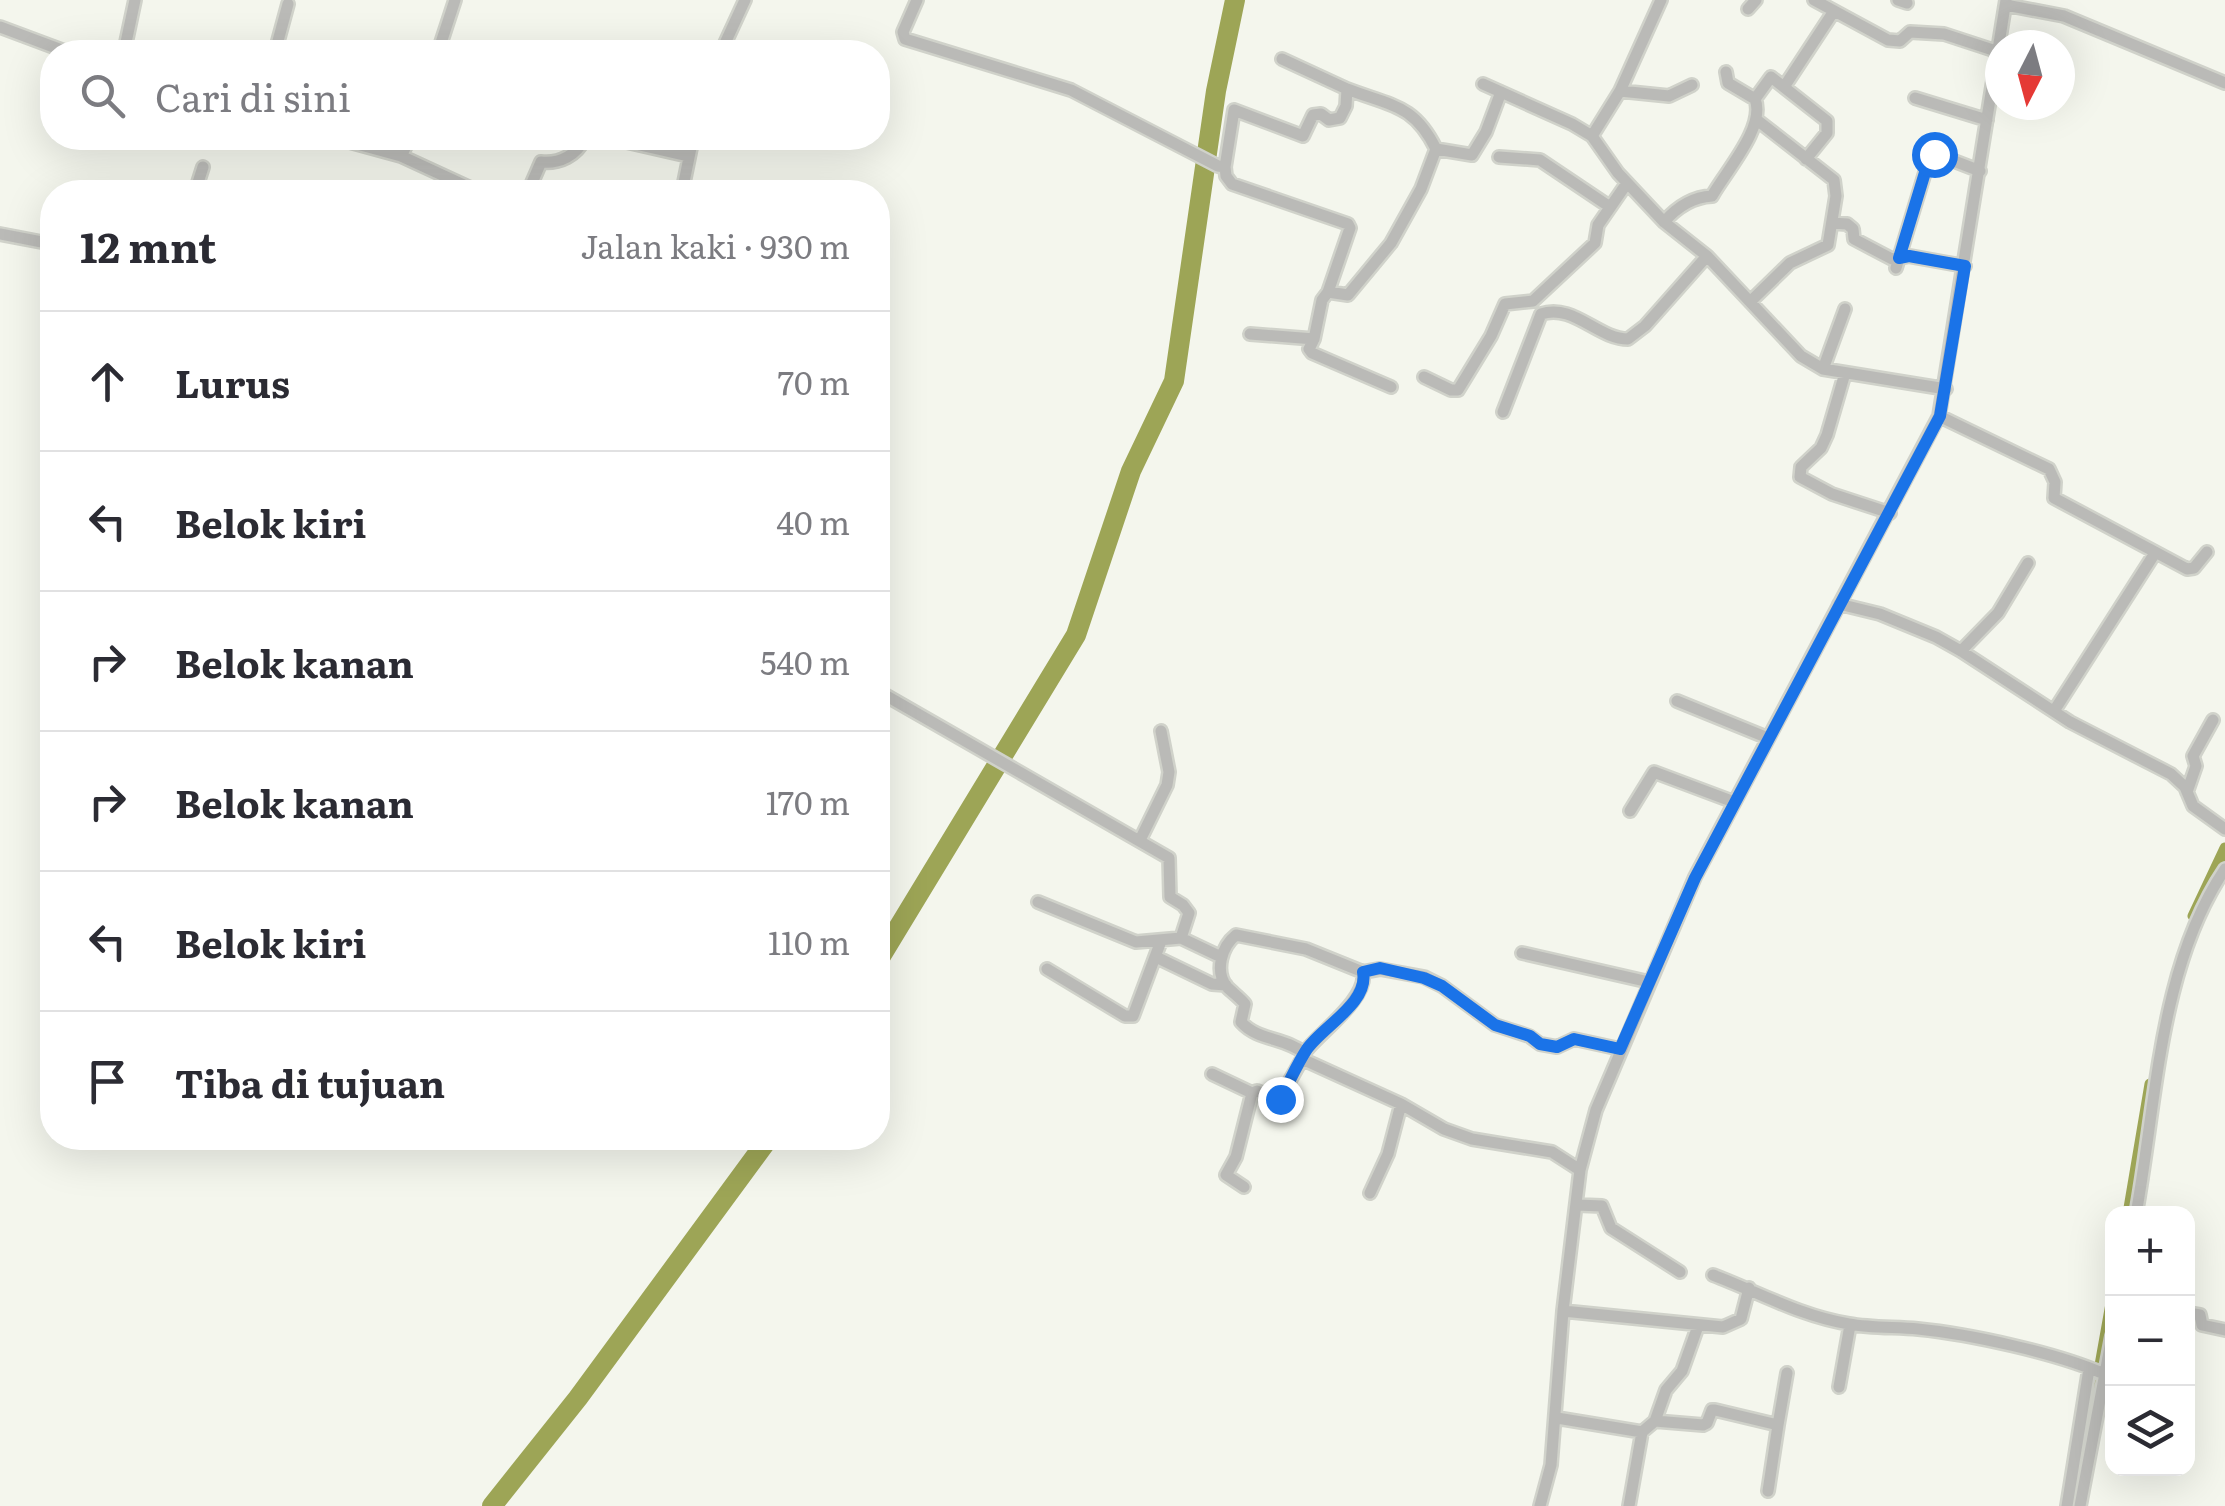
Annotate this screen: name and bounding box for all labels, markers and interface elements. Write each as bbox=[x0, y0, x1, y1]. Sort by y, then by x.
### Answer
north arrow bbox=[1985, 30, 2075, 120]
search box bbox=[40, 40, 890, 150]
text: Cari di sini bbox=[155, 67, 351, 124]
icon: search bbox=[75, 68, 130, 123]
route start bbox=[1912, 132, 1958, 178]
text: 12 mnt bbox=[80, 214, 216, 276]
text: Jalan kaki · 930 m bbox=[581, 221, 850, 269]
text: Lurus bbox=[175, 353, 290, 410]
icon: ahead bbox=[80, 354, 135, 409]
text: 70 m bbox=[778, 357, 850, 405]
text: Belok kiri bbox=[175, 493, 366, 550]
icon: left bbox=[80, 494, 135, 549]
text: 40 m bbox=[776, 497, 850, 545]
text: Belok kanan bbox=[175, 633, 414, 690]
icon: right bbox=[80, 634, 135, 689]
text: 540 m bbox=[760, 637, 850, 685]
text: Belok kanan bbox=[175, 773, 414, 830]
icon: right bbox=[80, 774, 135, 829]
text: 170 m bbox=[766, 777, 850, 825]
text: Belok kiri bbox=[175, 913, 366, 970]
icon: left bbox=[80, 914, 135, 969]
text: 110 m bbox=[768, 917, 850, 965]
text: Tiba di tujuan bbox=[175, 1053, 445, 1110]
icon: arrive bbox=[80, 1054, 135, 1109]
route end bbox=[1258, 1077, 1304, 1123]
map controls bbox=[2105, 1206, 2195, 1476]
button: + bbox=[2105, 1206, 2195, 1296]
button: − bbox=[2105, 1296, 2195, 1386]
button: layers bbox=[2105, 1386, 2195, 1476]

